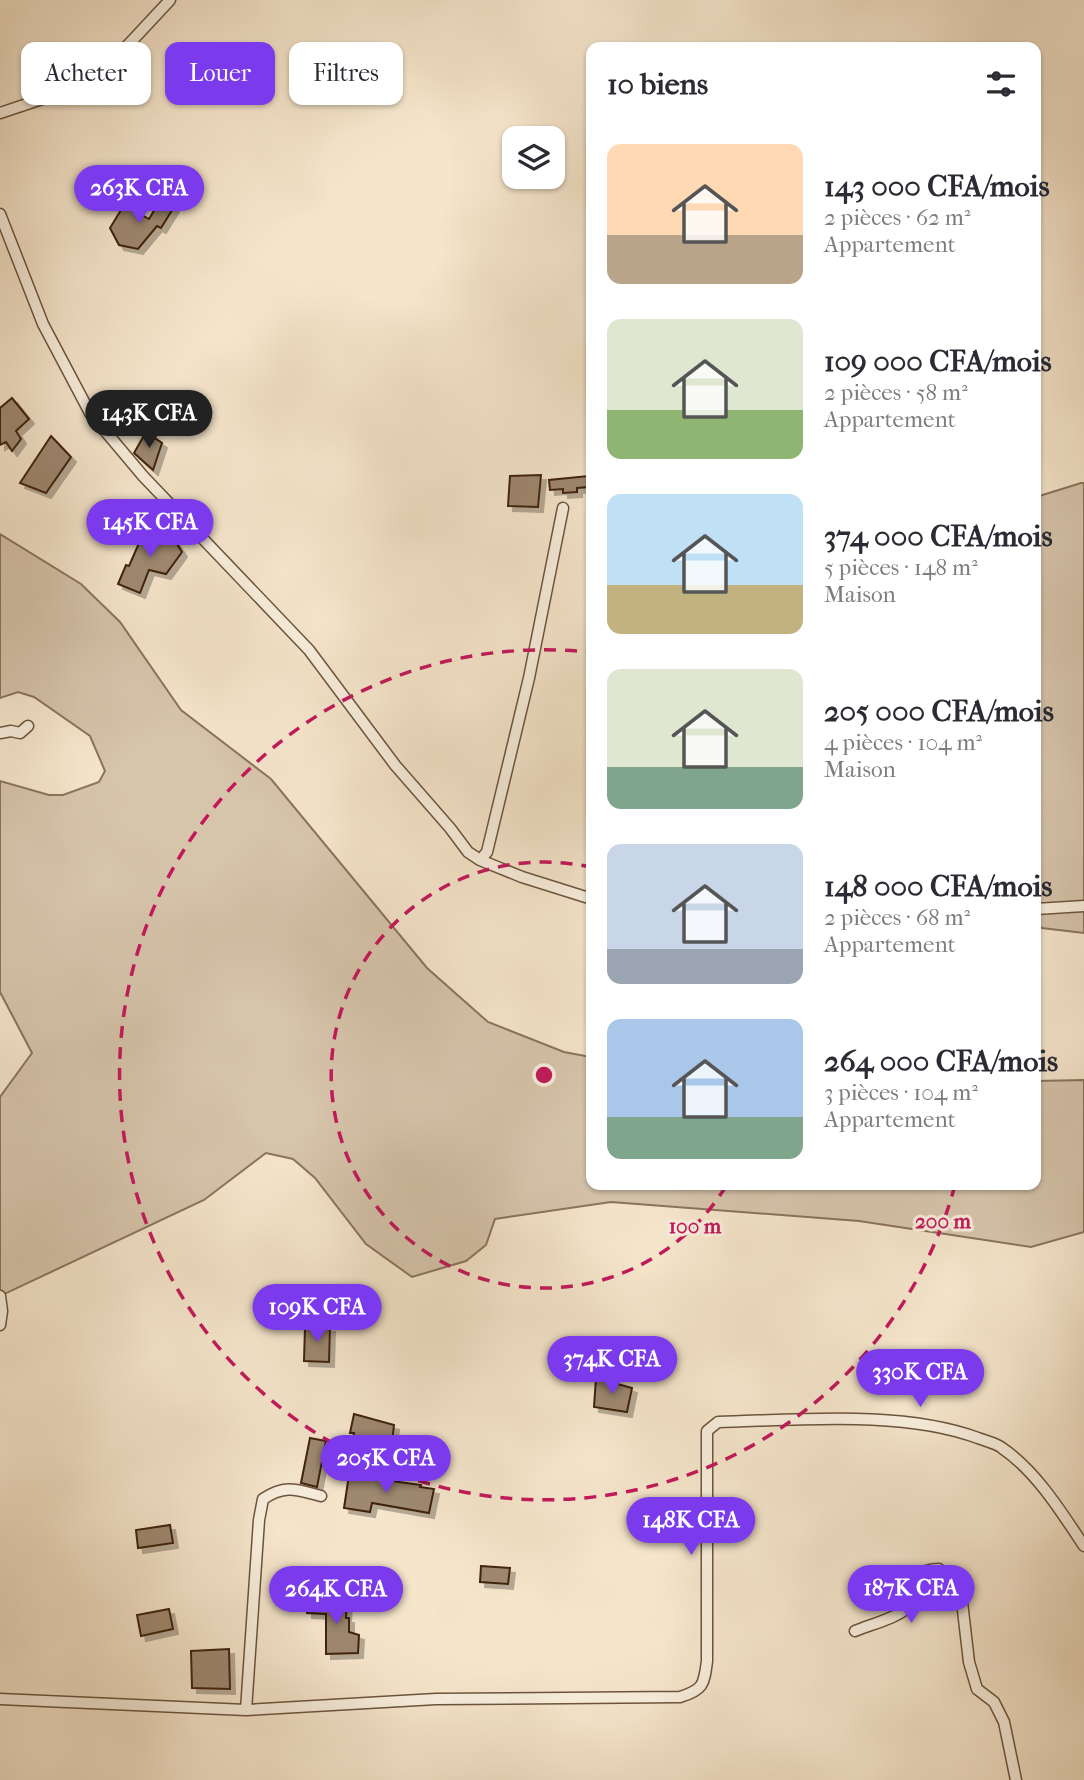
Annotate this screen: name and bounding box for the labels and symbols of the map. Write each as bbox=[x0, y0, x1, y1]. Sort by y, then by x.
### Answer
pin: 263K CFA bbox=[67, 166, 211, 225]
pin: 143K CFA bbox=[77, 391, 221, 450]
pin: 145K CFA bbox=[78, 500, 222, 559]
centre of rings bbox=[532, 1063, 556, 1087]
text: 200 m bbox=[915, 1209, 972, 1233]
text: 100 m bbox=[669, 1214, 722, 1238]
pin: 109K CFA bbox=[245, 1284, 389, 1344]
pin: 374K CFA bbox=[540, 1336, 684, 1396]
pin: 330K CFA bbox=[848, 1350, 992, 1409]
pin: 205K CFA bbox=[314, 1436, 458, 1495]
pin: 148K CFA bbox=[619, 1498, 763, 1557]
pin: 264K CFA bbox=[264, 1566, 408, 1626]
pin: 187K CFA bbox=[839, 1566, 983, 1625]

